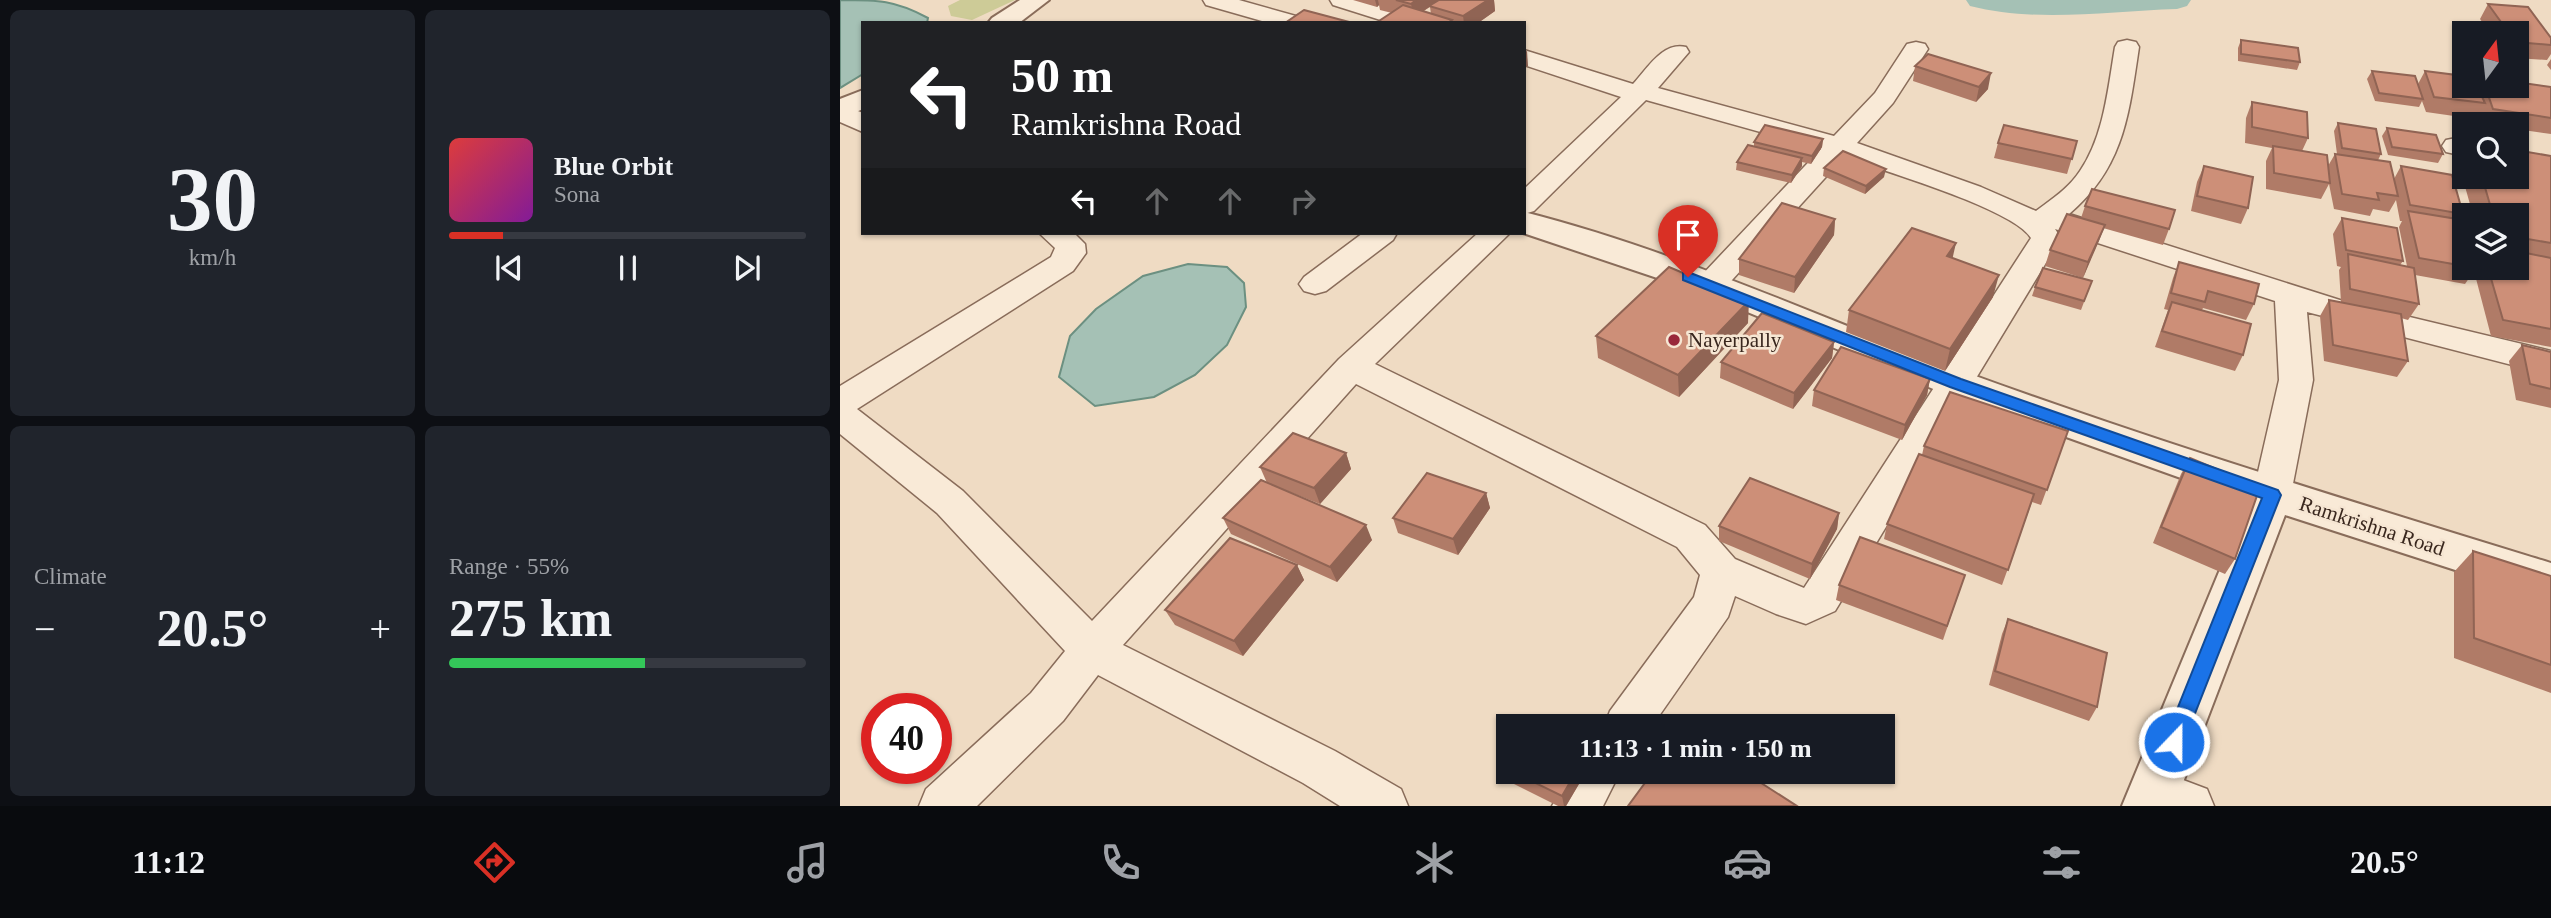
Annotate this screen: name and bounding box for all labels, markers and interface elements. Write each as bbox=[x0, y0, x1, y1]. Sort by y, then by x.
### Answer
north arrow bbox=[2452, 21, 2529, 98]
map controls bbox=[2452, 21, 2529, 280]
text: 50 m bbox=[1011, 48, 1113, 103]
icon: left bbox=[896, 49, 987, 140]
text: Ramkrishna Road bbox=[1011, 106, 1241, 142]
button: search bbox=[2452, 112, 2529, 189]
text: 30 bbox=[167, 149, 258, 250]
text: Blue Orbit bbox=[554, 152, 673, 181]
text: Sona bbox=[554, 182, 600, 207]
icon: left bbox=[1065, 182, 1103, 220]
icon: ahead bbox=[1138, 182, 1176, 220]
icon: ahead bbox=[1211, 182, 1249, 220]
icon: right bbox=[1284, 182, 1322, 220]
button: layers bbox=[2452, 203, 2529, 280]
pin bbox=[1658, 205, 1718, 277]
icon: arrive bbox=[1669, 216, 1707, 254]
text: km/h bbox=[189, 245, 236, 270]
icon: previous bbox=[490, 249, 528, 287]
icon: pause bbox=[609, 249, 647, 287]
icon: next bbox=[728, 249, 766, 287]
place label: Nayerpally bbox=[1688, 328, 1782, 352]
marker: Nayerpally bbox=[1666, 332, 1682, 348]
street label: Ramkrishna Road bbox=[2296, 491, 2448, 561]
text: Range · 55% bbox=[449, 554, 569, 579]
text: Climate bbox=[34, 564, 107, 589]
text: 275 km bbox=[449, 590, 612, 647]
text: 20.5° bbox=[157, 600, 268, 657]
text: − bbox=[34, 608, 55, 650]
text: + bbox=[370, 608, 391, 650]
speed limit sign: 40 bbox=[861, 693, 952, 784]
position arrow bbox=[2137, 705, 2211, 779]
text: 11:13 · 1 min · 150 m bbox=[1579, 734, 1812, 763]
icon: directions bbox=[470, 838, 519, 887]
icon: music bbox=[783, 838, 832, 887]
icon: phone bbox=[1096, 838, 1145, 887]
icon: climate bbox=[1410, 838, 1459, 887]
icon: car bbox=[1723, 838, 1772, 887]
icon: filters bbox=[2037, 838, 2086, 887]
text: 11:12 bbox=[132, 844, 205, 880]
text: 20.5° bbox=[2350, 844, 2419, 880]

